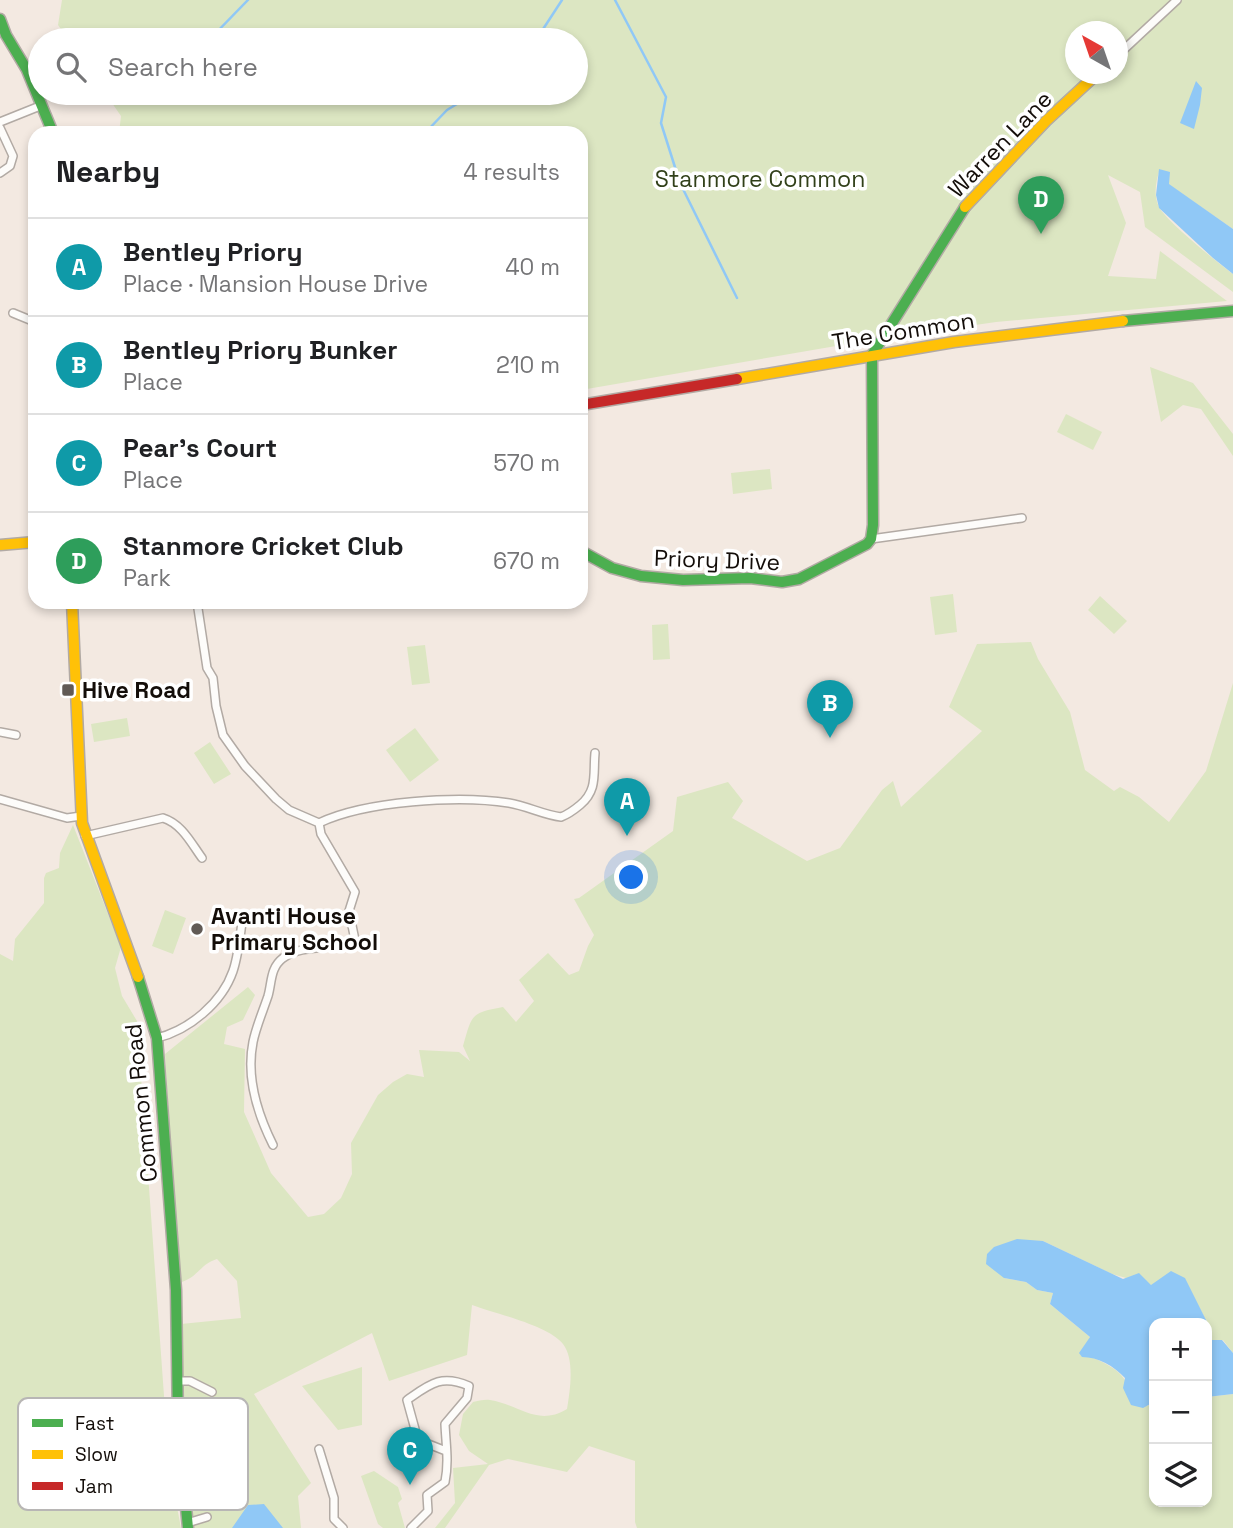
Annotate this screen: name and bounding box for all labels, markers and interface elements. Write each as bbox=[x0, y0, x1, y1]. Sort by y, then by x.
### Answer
north arrow bbox=[1065, 21, 1128, 84]
search box bbox=[28, 28, 588, 105]
icon: search bbox=[52, 48, 90, 86]
text: Search here bbox=[108, 50, 258, 84]
street label: Warren Lane bbox=[942, 84, 1058, 204]
text: Nearby bbox=[56, 152, 160, 191]
text: 4 results bbox=[463, 157, 560, 187]
park label: Stanmore Common bbox=[655, 164, 865, 194]
pin: D bbox=[1018, 176, 1064, 234]
text: Bentley Priory bbox=[123, 235, 302, 269]
text: A bbox=[72, 252, 86, 282]
text: 40 m bbox=[505, 252, 560, 282]
text: Place · Mansion House Drive bbox=[123, 269, 428, 299]
street label: The Common bbox=[830, 305, 976, 357]
text: Bentley Priory Bunker bbox=[123, 333, 398, 367]
text: B bbox=[71, 350, 87, 380]
text: 210 m bbox=[496, 350, 560, 380]
text: Place bbox=[123, 367, 183, 397]
text: Pear's Court bbox=[123, 431, 277, 465]
text: C bbox=[72, 448, 86, 478]
text: 570 m bbox=[493, 448, 560, 478]
text: Place bbox=[123, 465, 183, 495]
text: Stanmore Cricket Club bbox=[123, 529, 404, 563]
street label: Priory Drive bbox=[653, 543, 781, 577]
text: D bbox=[71, 546, 87, 576]
text: 670 m bbox=[493, 546, 560, 576]
text: Park bbox=[123, 563, 171, 593]
place label: Hive Road bbox=[82, 675, 191, 705]
pin: B bbox=[807, 680, 853, 738]
marker: Hive Road bbox=[60, 682, 76, 698]
pin: A bbox=[604, 778, 650, 836]
your location bbox=[614, 860, 648, 894]
place label: Avanti House Primary School bbox=[211, 901, 378, 957]
marker: Avanti House Primary School bbox=[189, 921, 205, 937]
street label: Common Road bbox=[118, 1022, 164, 1184]
map controls bbox=[1149, 1318, 1212, 1507]
button: + bbox=[1149, 1318, 1212, 1381]
button: − bbox=[1149, 1381, 1212, 1444]
legend bbox=[18, 1398, 248, 1510]
text: Fast bbox=[75, 1411, 115, 1436]
pin: C bbox=[387, 1427, 433, 1485]
text: Slow bbox=[75, 1442, 118, 1467]
button: layers bbox=[1149, 1444, 1212, 1507]
text: Jam bbox=[75, 1474, 113, 1499]

